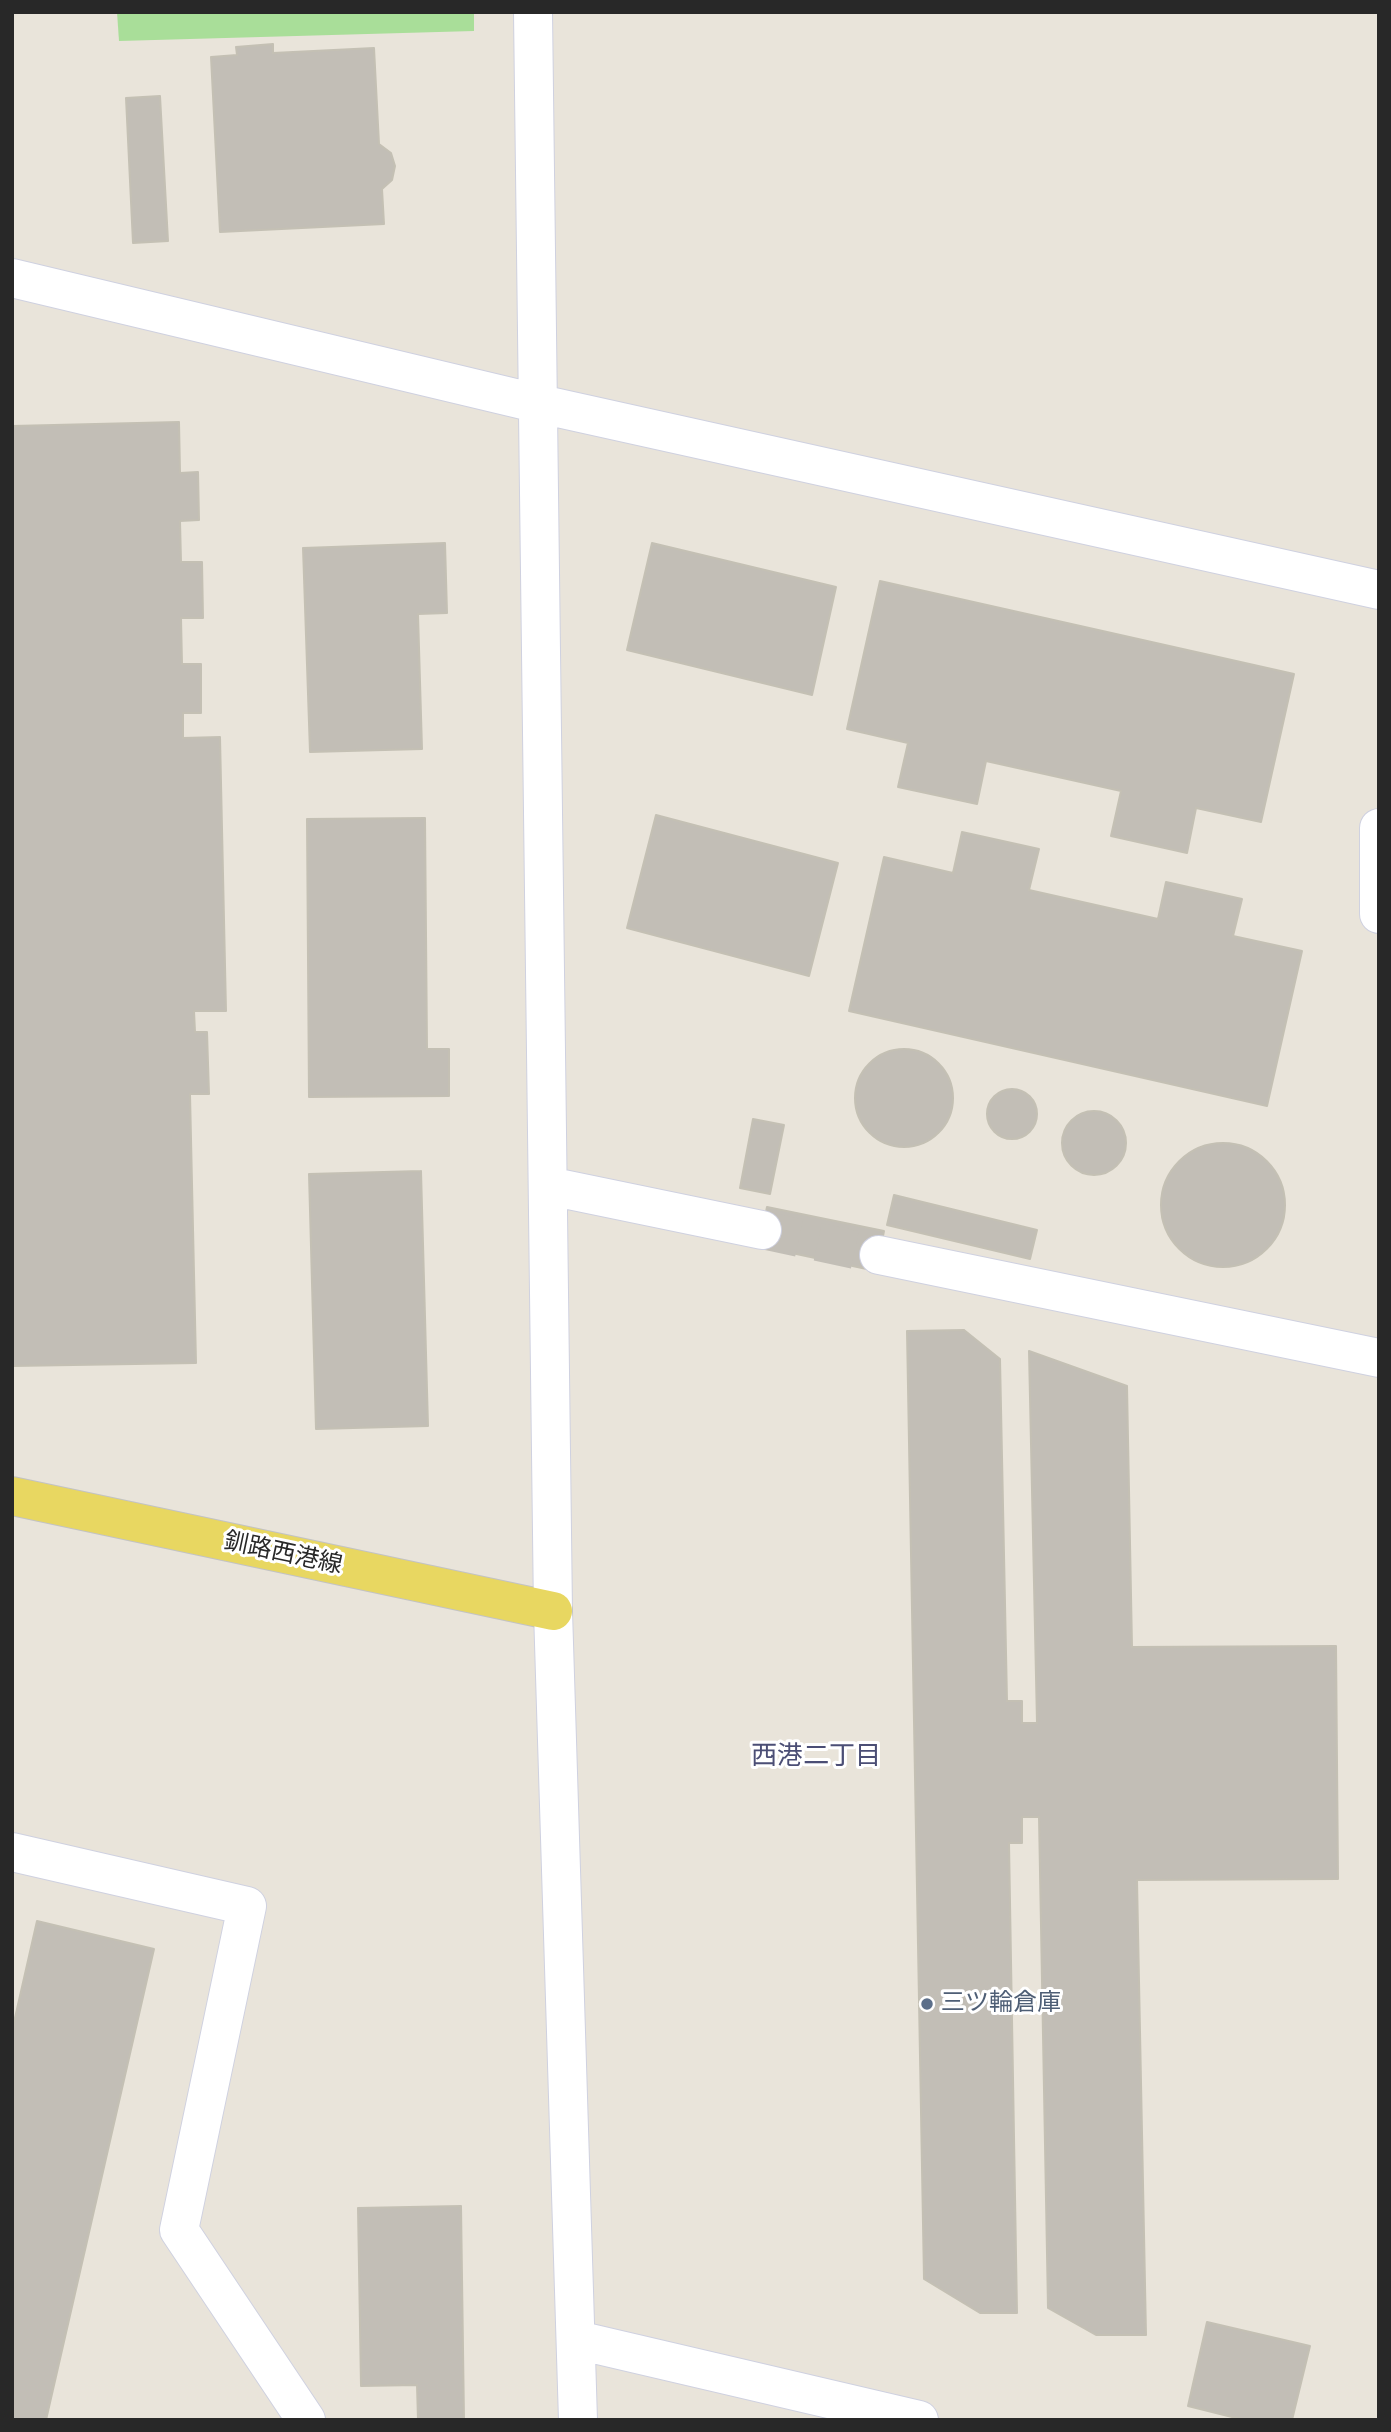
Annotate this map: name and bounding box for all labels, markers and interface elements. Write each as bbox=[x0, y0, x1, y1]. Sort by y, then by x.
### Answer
street label: 釧路西港線 bbox=[221, 1527, 345, 1581]
district label: 西港二丁目 bbox=[751, 1741, 881, 1773]
place label: 三ツ輪倉庫 bbox=[941, 1990, 1061, 2018]
marker: 三ツ輪倉庫 bbox=[919, 1996, 935, 2012]

